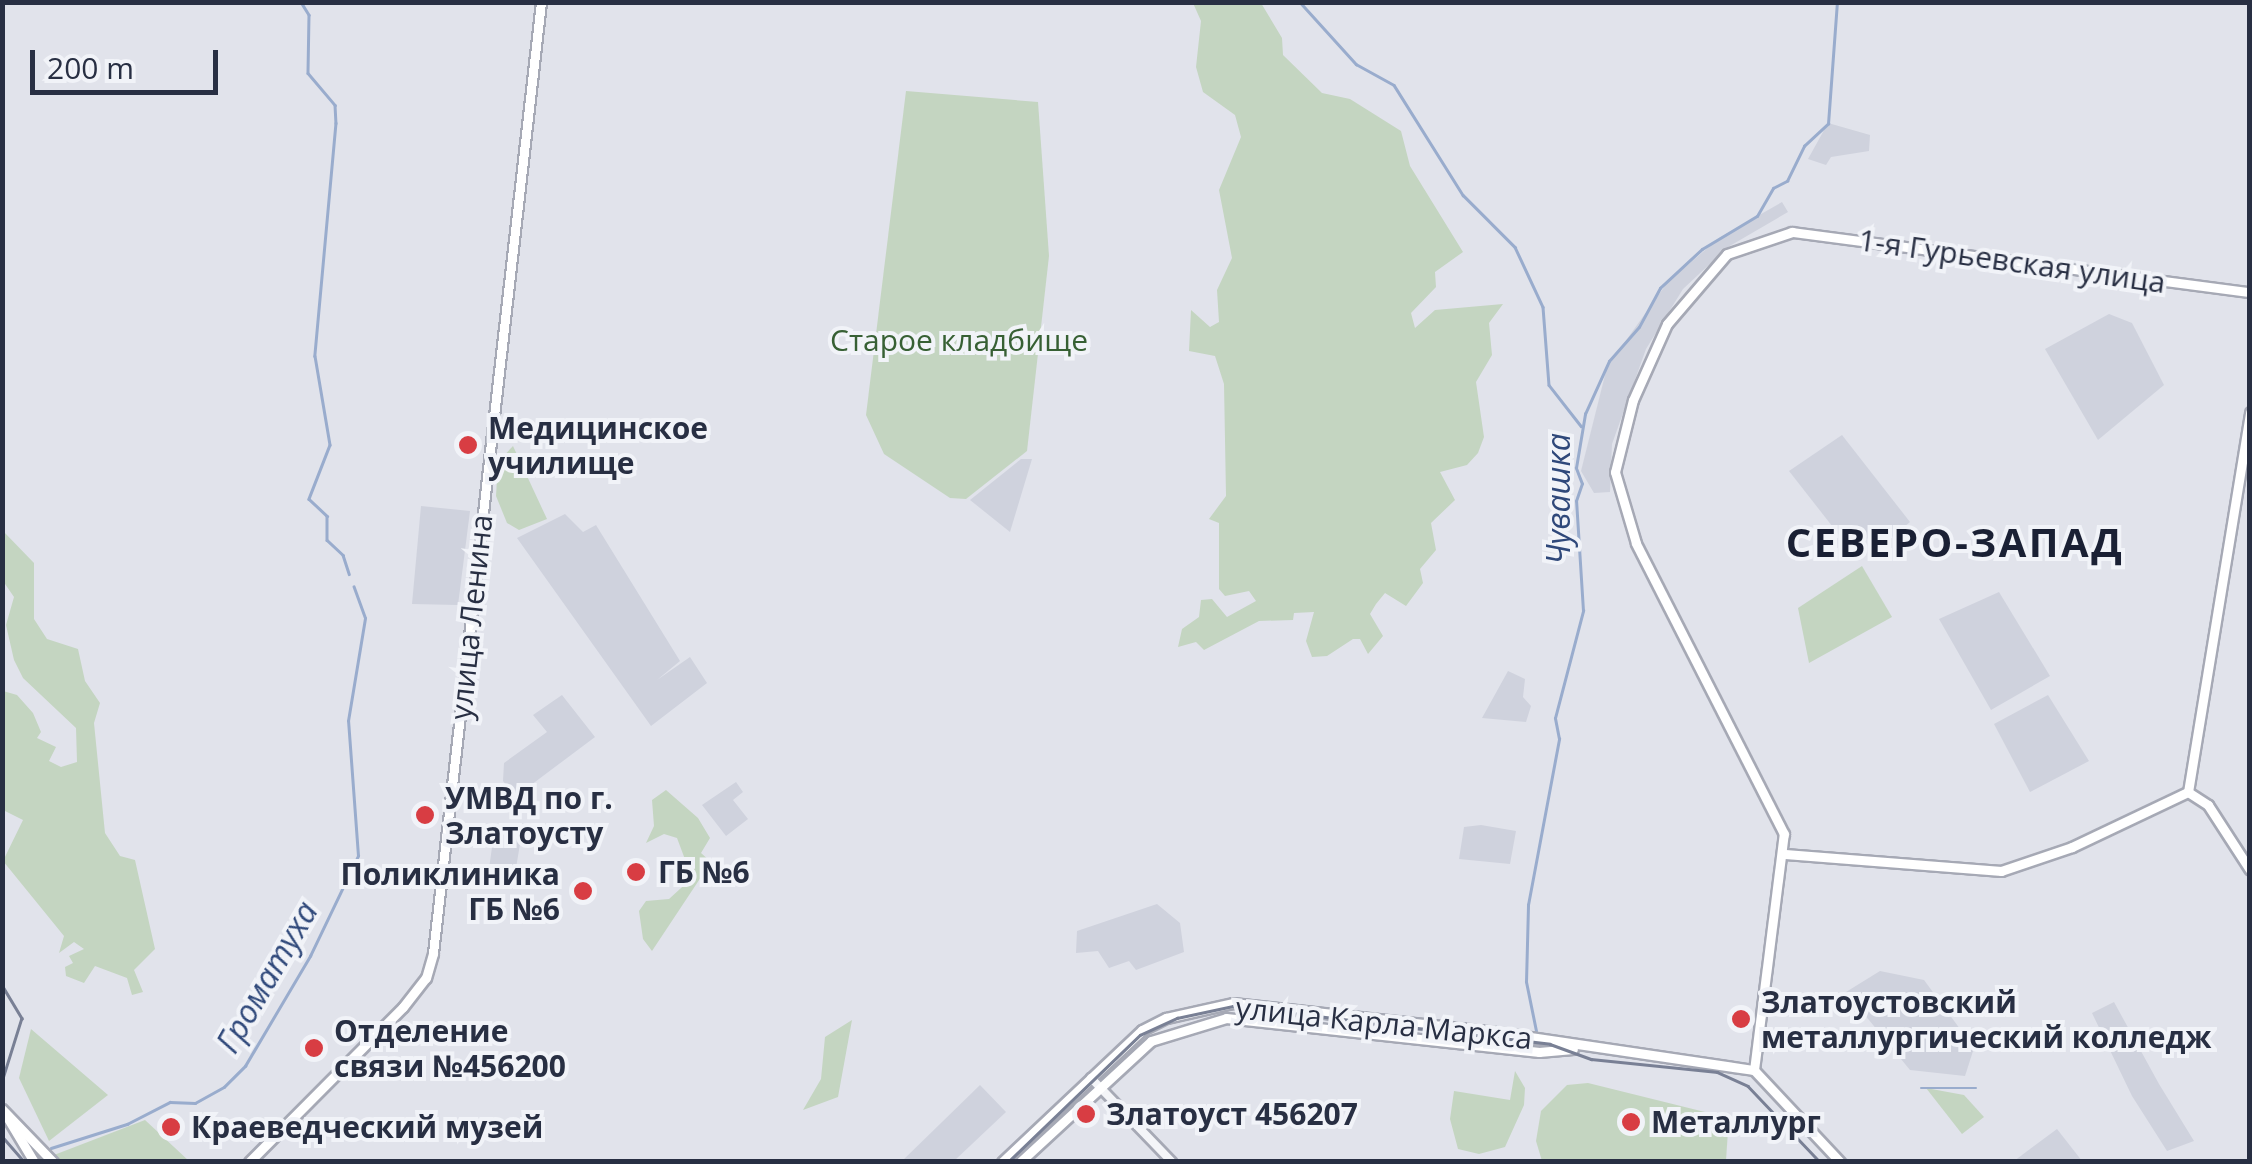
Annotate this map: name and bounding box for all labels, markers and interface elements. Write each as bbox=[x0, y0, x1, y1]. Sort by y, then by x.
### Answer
scale bar bbox=[35, 30, 222, 92]
text: 200 m bbox=[47, 47, 134, 88]
street label: 1-я Гурьевская улица bbox=[1856, 222, 2168, 300]
park label: Старое кладбище bbox=[830, 322, 1088, 358]
place label: Медицинское училище bbox=[488, 410, 708, 480]
water label: Чувашка bbox=[1539, 433, 1577, 565]
marker: Медицинское училище bbox=[457, 434, 479, 456]
street label: улица Ленина bbox=[442, 513, 500, 721]
district label: СЕВЕРО-ЗАПАД bbox=[1786, 518, 2124, 566]
place label: УМВД по г. Златоусту bbox=[445, 780, 613, 850]
marker: УМВД по г. Златоусту bbox=[414, 804, 436, 826]
place label: ГБ №6 bbox=[658, 854, 750, 890]
place label: Поликлиника ГБ №6 bbox=[340, 856, 560, 926]
marker: ГБ №6 bbox=[623, 859, 649, 885]
marker: Поликлиника ГБ №6 bbox=[570, 878, 596, 904]
water label: Громатуха bbox=[208, 895, 326, 1059]
place label: Златоустовский металлургический колледж bbox=[1761, 984, 2212, 1054]
street label: улица Карла Маркса bbox=[1234, 990, 1534, 1056]
marker: Златоустовский металлургический колледж bbox=[1730, 1008, 1752, 1030]
place label: Отделение связи №456200 bbox=[334, 1013, 566, 1084]
marker: Отделение связи №456200 bbox=[303, 1037, 325, 1059]
place label: Златоуст 456207 bbox=[1106, 1096, 1358, 1132]
marker: Златоуст 456207 bbox=[1075, 1103, 1097, 1125]
place label: Металлург bbox=[1651, 1104, 1821, 1140]
place label: Краеведческий музей bbox=[191, 1109, 543, 1145]
marker: Металлург bbox=[1620, 1111, 1642, 1133]
marker: Краеведческий музей bbox=[160, 1116, 182, 1138]

